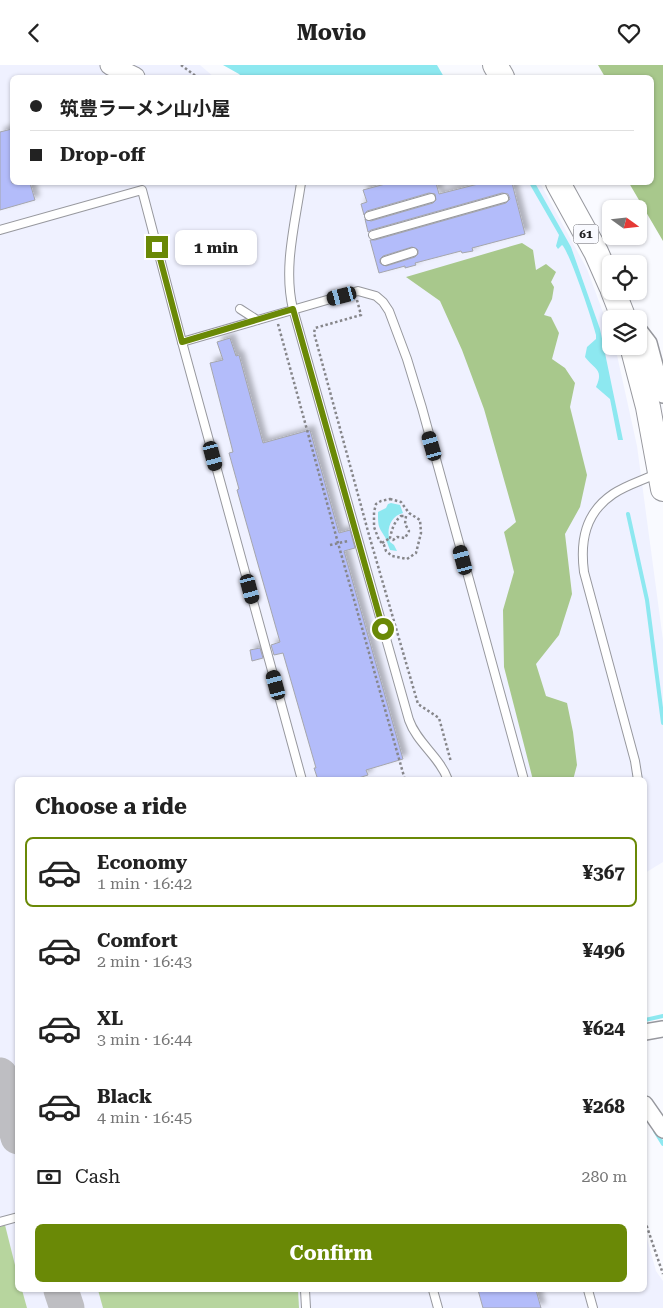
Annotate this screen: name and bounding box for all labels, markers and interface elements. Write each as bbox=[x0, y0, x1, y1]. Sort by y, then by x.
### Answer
icon: back bbox=[20, 19, 48, 47]
icon: heart bbox=[615, 19, 643, 47]
text: Movio bbox=[297, 20, 366, 45]
text: 筑豊ラーメン山小屋 bbox=[60, 97, 230, 120]
text: Drop-off bbox=[60, 143, 145, 166]
north arrow bbox=[602, 200, 648, 245]
map controls bbox=[602, 200, 647, 355]
road number: 61 bbox=[574, 225, 598, 243]
callout: 1 min bbox=[174, 229, 257, 265]
route end bbox=[146, 236, 168, 258]
text: 1 min bbox=[194, 238, 238, 257]
button: locate bbox=[602, 255, 647, 300]
car bbox=[325, 285, 358, 307]
button: layers bbox=[602, 310, 647, 355]
car bbox=[420, 430, 443, 462]
car bbox=[201, 440, 224, 472]
car bbox=[451, 544, 474, 576]
car bbox=[238, 573, 261, 605]
route start bbox=[372, 618, 394, 640]
car bbox=[264, 669, 287, 701]
text: Choose a ride bbox=[35, 794, 187, 819]
icon: car bbox=[37, 850, 82, 895]
text: Economy bbox=[97, 851, 187, 874]
text: ¥367 bbox=[582, 861, 625, 884]
text: 1 min · 16:42 bbox=[97, 874, 192, 893]
icon: car bbox=[37, 928, 82, 973]
text: Comfort bbox=[97, 929, 178, 952]
text: ¥496 bbox=[582, 939, 625, 962]
text: 2 min · 16:43 bbox=[97, 952, 192, 971]
icon: car bbox=[37, 1006, 82, 1051]
text: XL bbox=[97, 1007, 123, 1030]
text: ¥624 bbox=[582, 1017, 625, 1040]
text: 3 min · 16:44 bbox=[97, 1030, 192, 1049]
icon: car bbox=[37, 1084, 82, 1129]
text: Black bbox=[97, 1085, 152, 1108]
text: ¥268 bbox=[582, 1095, 625, 1118]
text: 4 min · 16:45 bbox=[97, 1108, 192, 1127]
icon: cash bbox=[35, 1163, 63, 1191]
text: Cash bbox=[75, 1165, 120, 1188]
text: 280 m bbox=[581, 1167, 627, 1186]
button: Confirm bbox=[35, 1224, 627, 1282]

